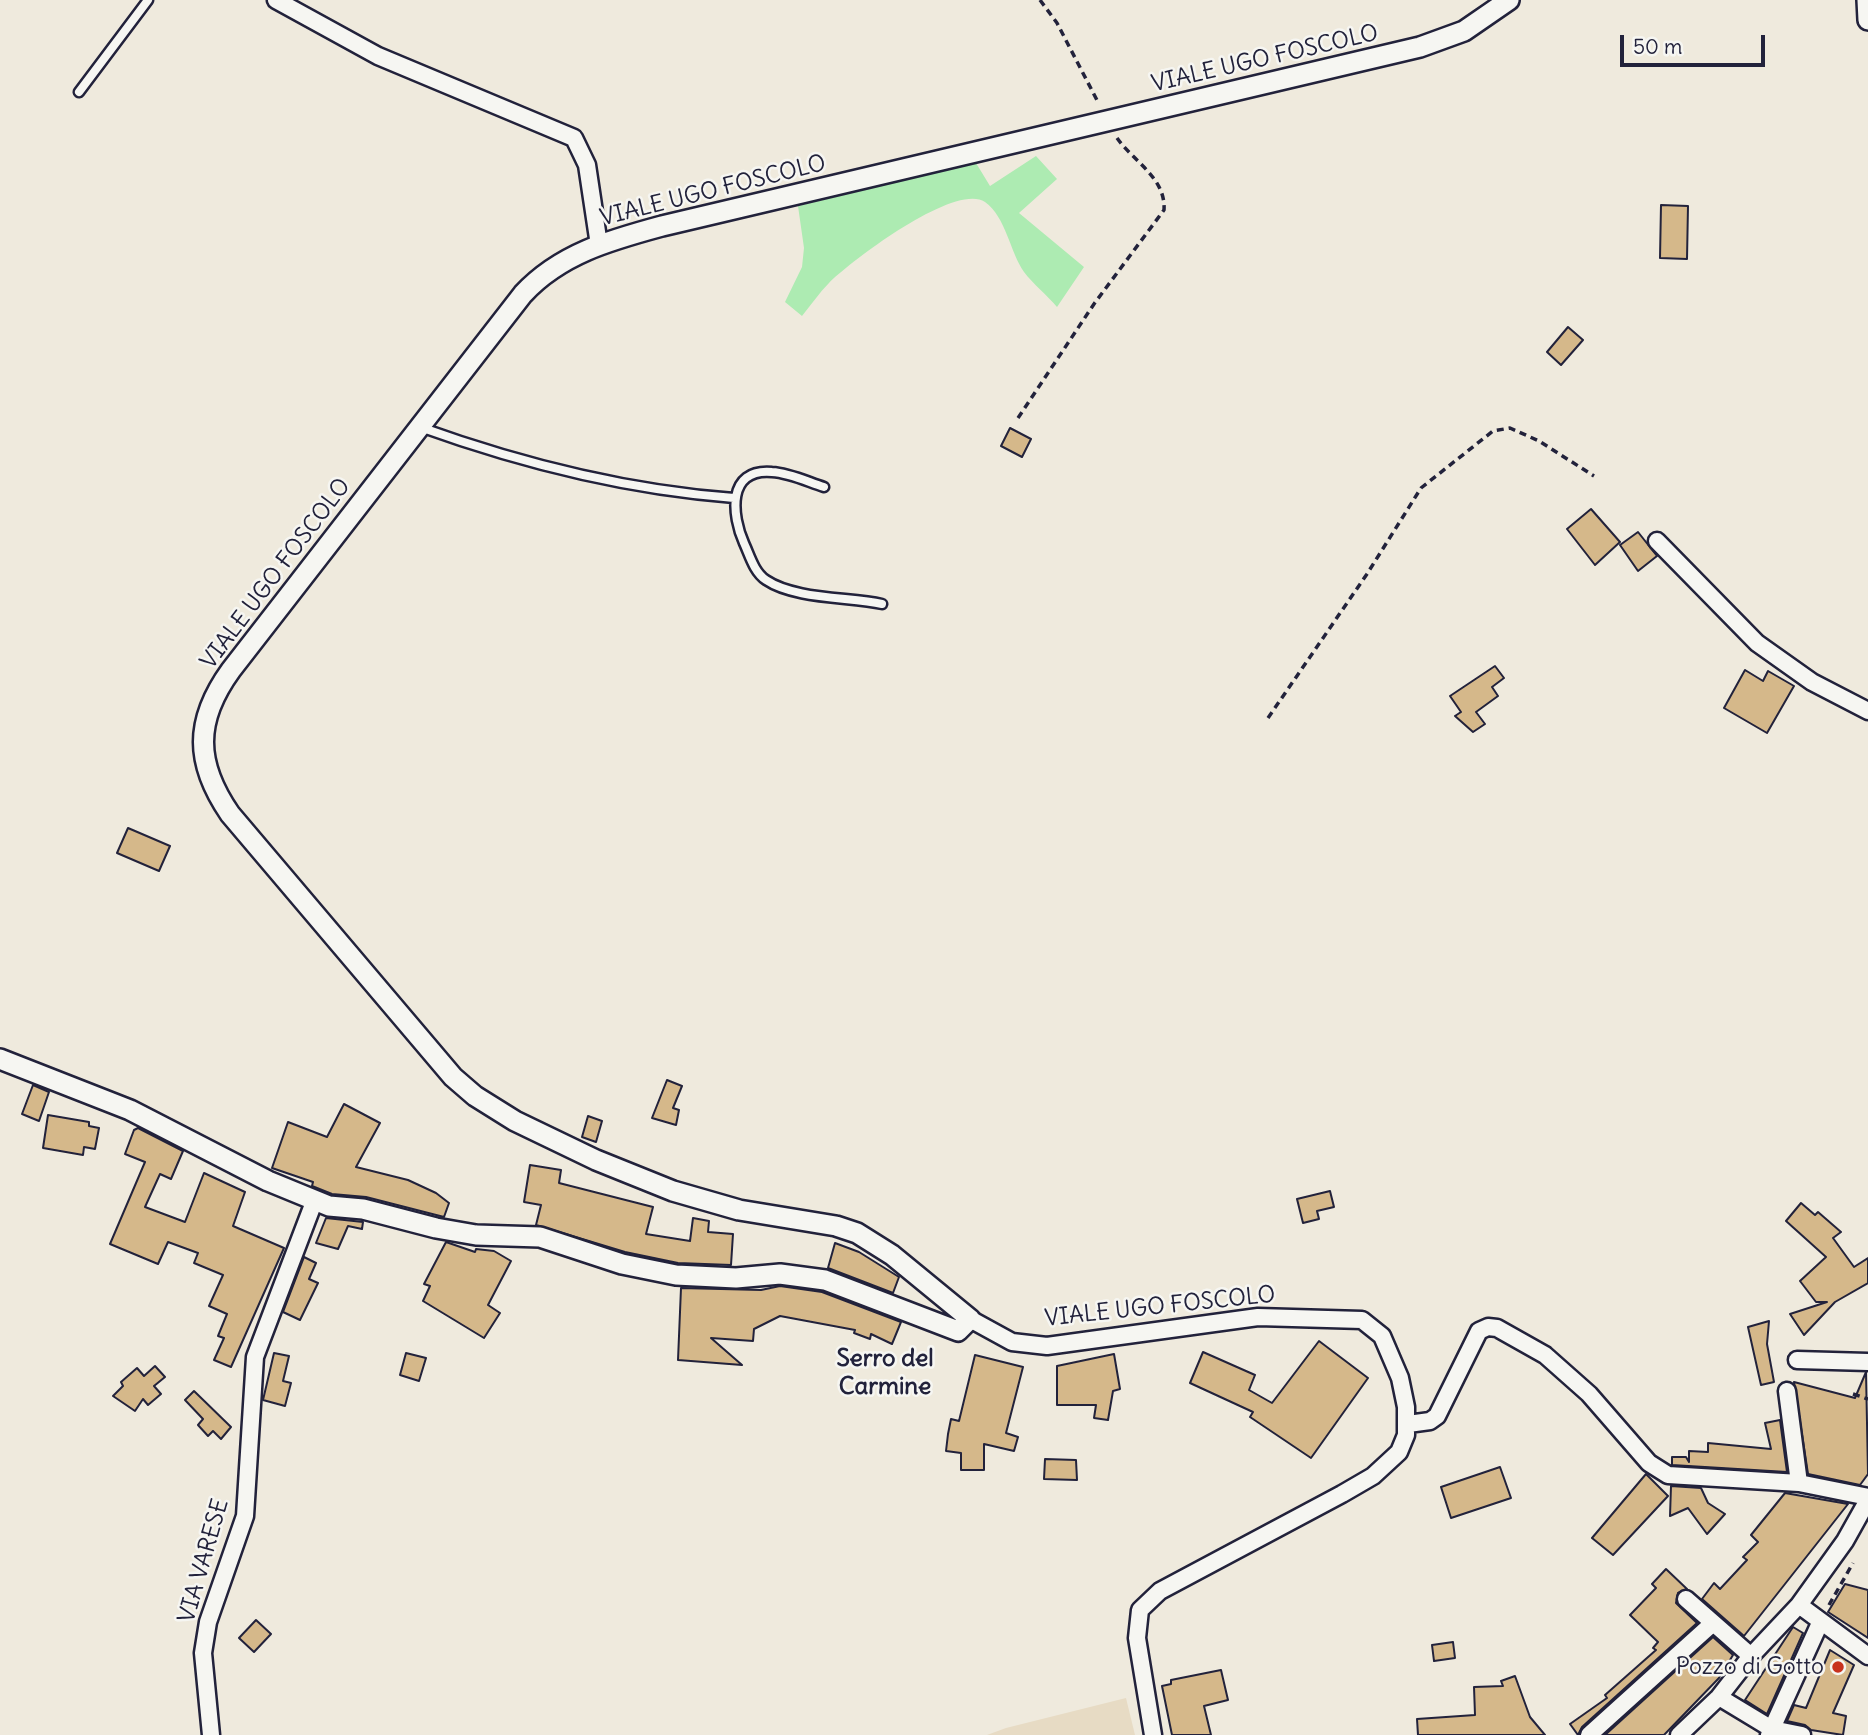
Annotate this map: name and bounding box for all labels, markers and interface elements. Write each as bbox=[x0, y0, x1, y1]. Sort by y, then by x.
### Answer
street label: VIALE UGO FOSCOLO bbox=[1149, 19, 1381, 99]
scale bar bbox=[1623, 21, 1768, 65]
text: 50 m bbox=[1633, 33, 1682, 60]
street label: VIALE UGO FOSCOLO bbox=[597, 150, 829, 232]
street label: VIALE UGO FOSCOLO bbox=[195, 473, 357, 675]
street label: VIALE UGO FOSCOLO bbox=[1043, 1281, 1277, 1333]
district label: Serro del Carmine bbox=[836, 1345, 934, 1401]
street label: VIA VARESE bbox=[173, 1496, 235, 1626]
place label: Pozzo di Gotto bbox=[1676, 1653, 1824, 1681]
marker: Pozzo di Gotto bbox=[1830, 1659, 1846, 1675]

